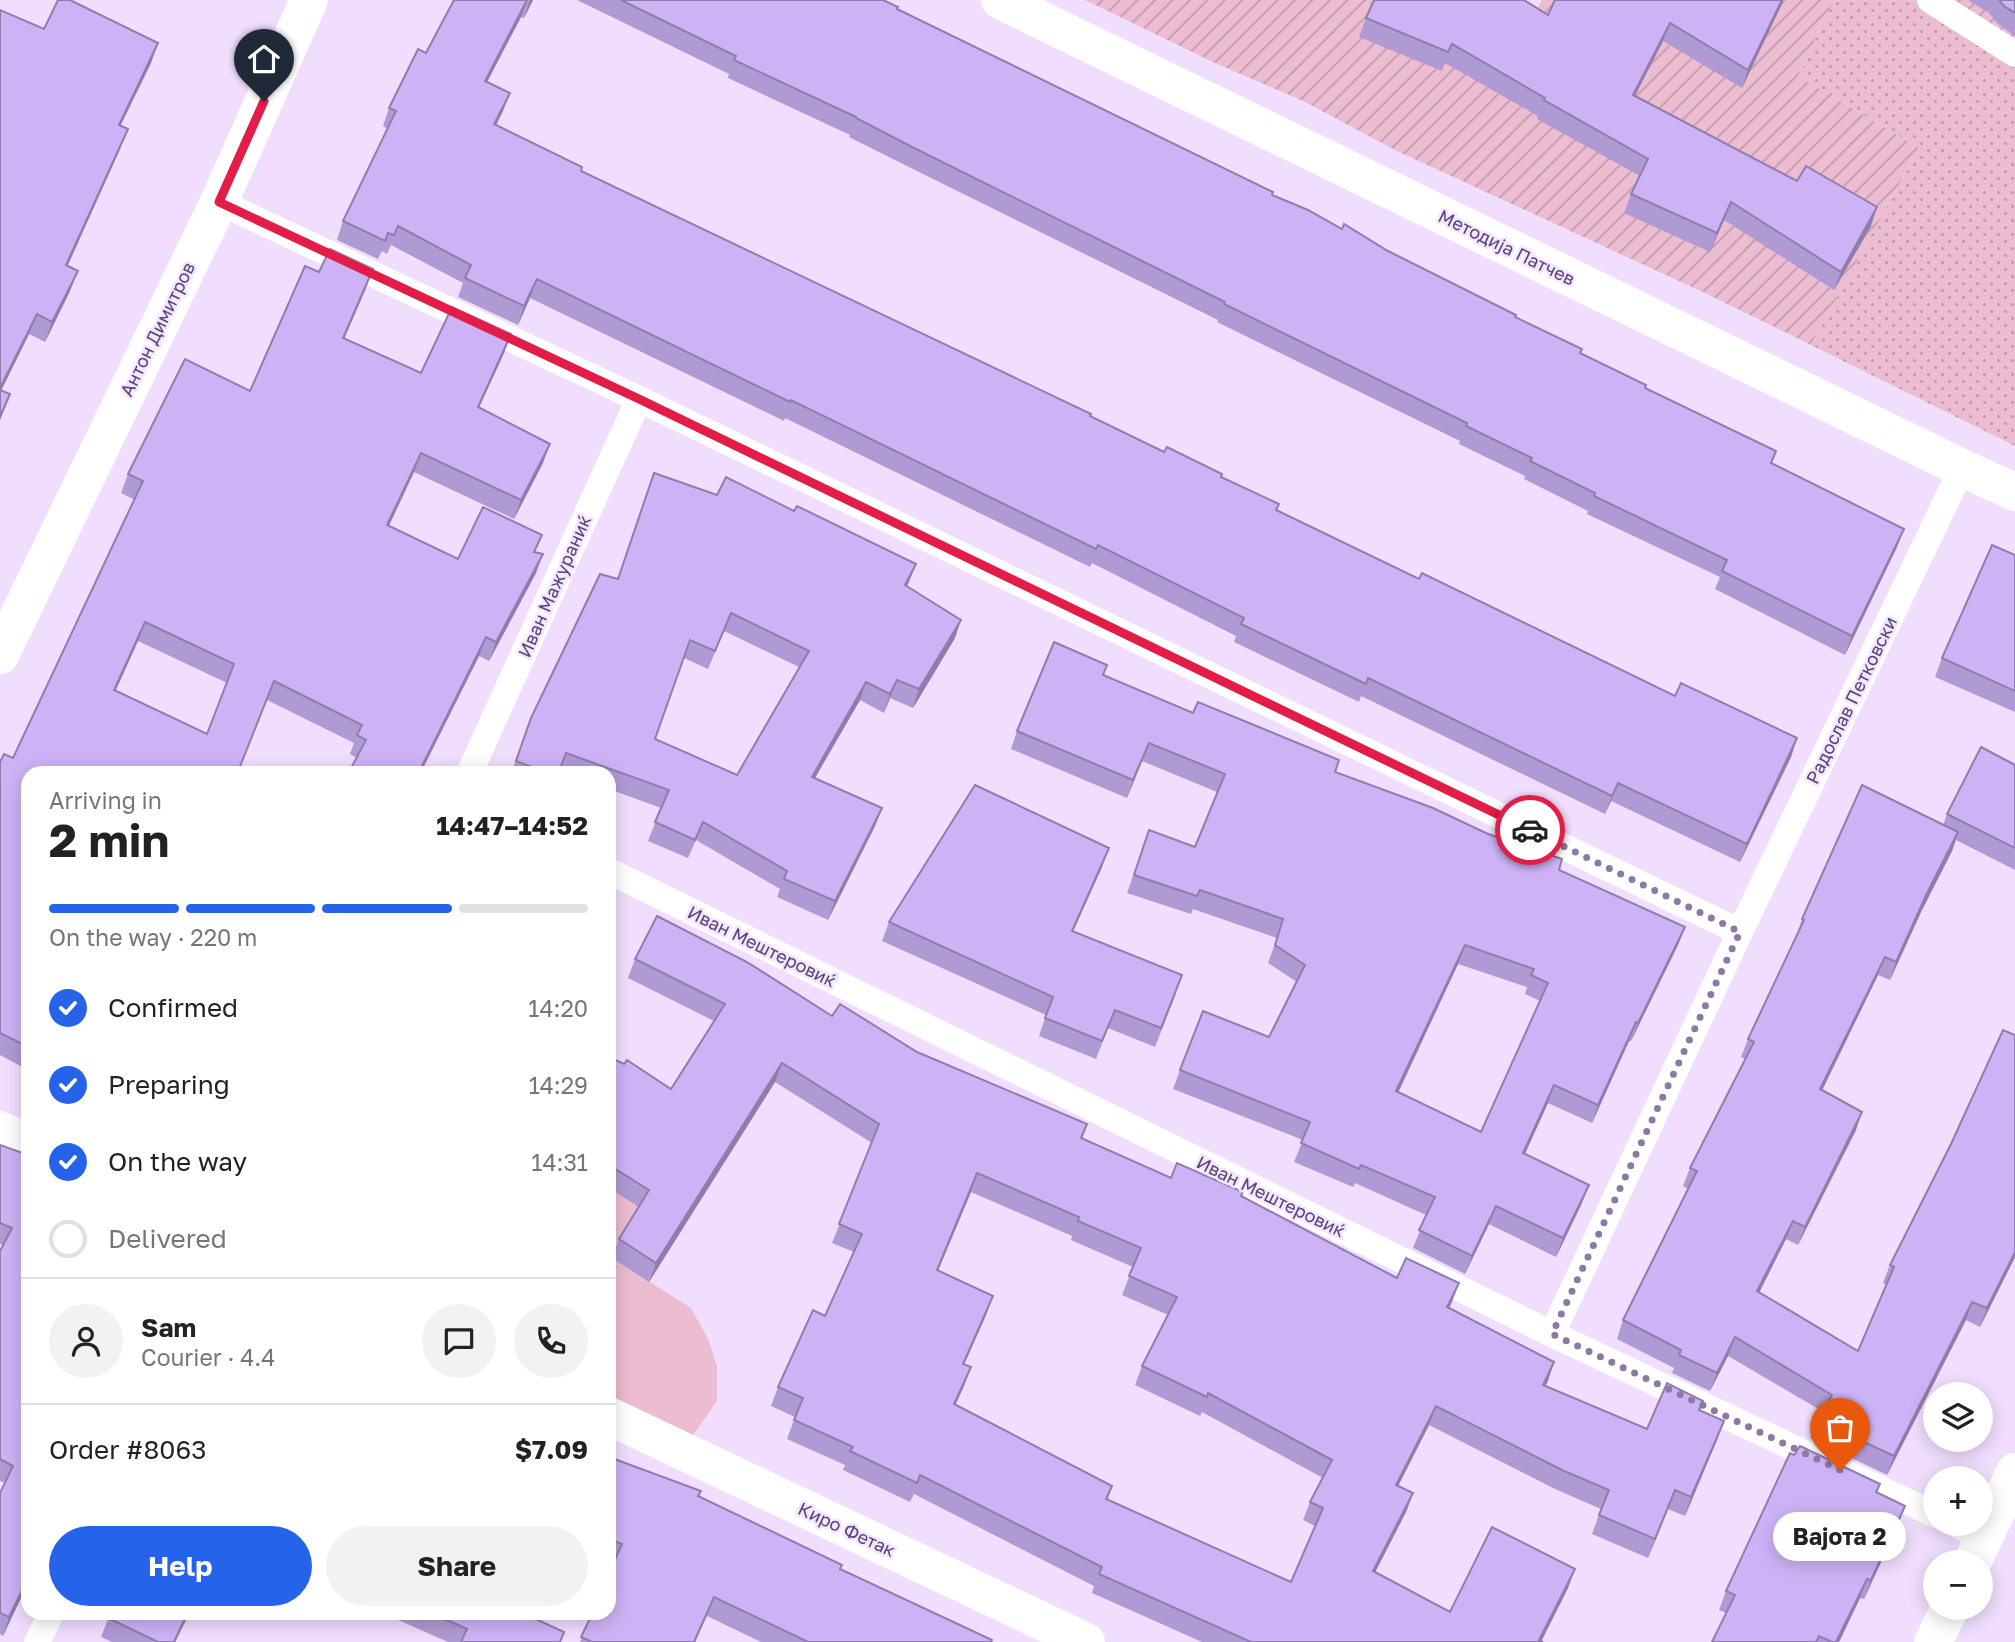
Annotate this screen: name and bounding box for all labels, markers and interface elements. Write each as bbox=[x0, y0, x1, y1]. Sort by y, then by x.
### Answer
pin bbox=[234, 29, 294, 101]
icon: home bbox=[245, 40, 283, 78]
street label: Методија Патчев bbox=[1435, 204, 1579, 290]
street label: Антон Димитров bbox=[115, 258, 199, 400]
street label: Иван Мажураниќ bbox=[513, 511, 595, 661]
street label: Радослав Петковски bbox=[1801, 613, 1901, 787]
text: Arriving in bbox=[49, 786, 162, 814]
courier bbox=[1495, 795, 1565, 865]
text: 14:47–14:52 bbox=[436, 810, 588, 841]
icon: car bbox=[1511, 811, 1549, 849]
text: 2 min bbox=[49, 812, 169, 867]
street label: Иван Мештеровиќ bbox=[684, 901, 840, 991]
text: On the way · 220 m bbox=[49, 923, 257, 951]
icon: check bbox=[49, 989, 87, 1027]
text: Confirmed bbox=[108, 992, 238, 1023]
text: 14:20 bbox=[528, 994, 588, 1022]
icon: check bbox=[49, 1066, 87, 1104]
text: Preparing bbox=[108, 1069, 230, 1100]
text: 14:29 bbox=[529, 1071, 588, 1099]
icon: check bbox=[49, 1143, 87, 1181]
text: On the way bbox=[108, 1146, 247, 1177]
text: 14:31 bbox=[531, 1148, 588, 1176]
street label: Иван Мештеровиќ bbox=[1193, 1151, 1349, 1241]
text: Delivered bbox=[108, 1223, 227, 1254]
button: person bbox=[49, 1304, 123, 1378]
button: chat bbox=[422, 1304, 496, 1378]
button: phone bbox=[514, 1304, 588, 1378]
text: Sam bbox=[141, 1312, 196, 1343]
text: Courier · 4.4 bbox=[141, 1343, 275, 1371]
map controls bbox=[1923, 1382, 1993, 1620]
button: layers bbox=[1923, 1382, 1993, 1452]
pin bbox=[1810, 1398, 1870, 1470]
icon: bag bbox=[1821, 1409, 1859, 1447]
text: Order #8063 bbox=[49, 1434, 206, 1465]
text: $7.09 bbox=[515, 1434, 588, 1465]
button: + bbox=[1923, 1466, 1993, 1536]
street label: Киро Фетак bbox=[795, 1497, 899, 1561]
callout: Вајота 2 bbox=[1773, 1512, 1906, 1561]
text: Вајота 2 bbox=[1793, 1522, 1886, 1550]
button: Help bbox=[49, 1526, 312, 1606]
button: Share bbox=[326, 1526, 588, 1606]
button: − bbox=[1923, 1550, 1993, 1620]

